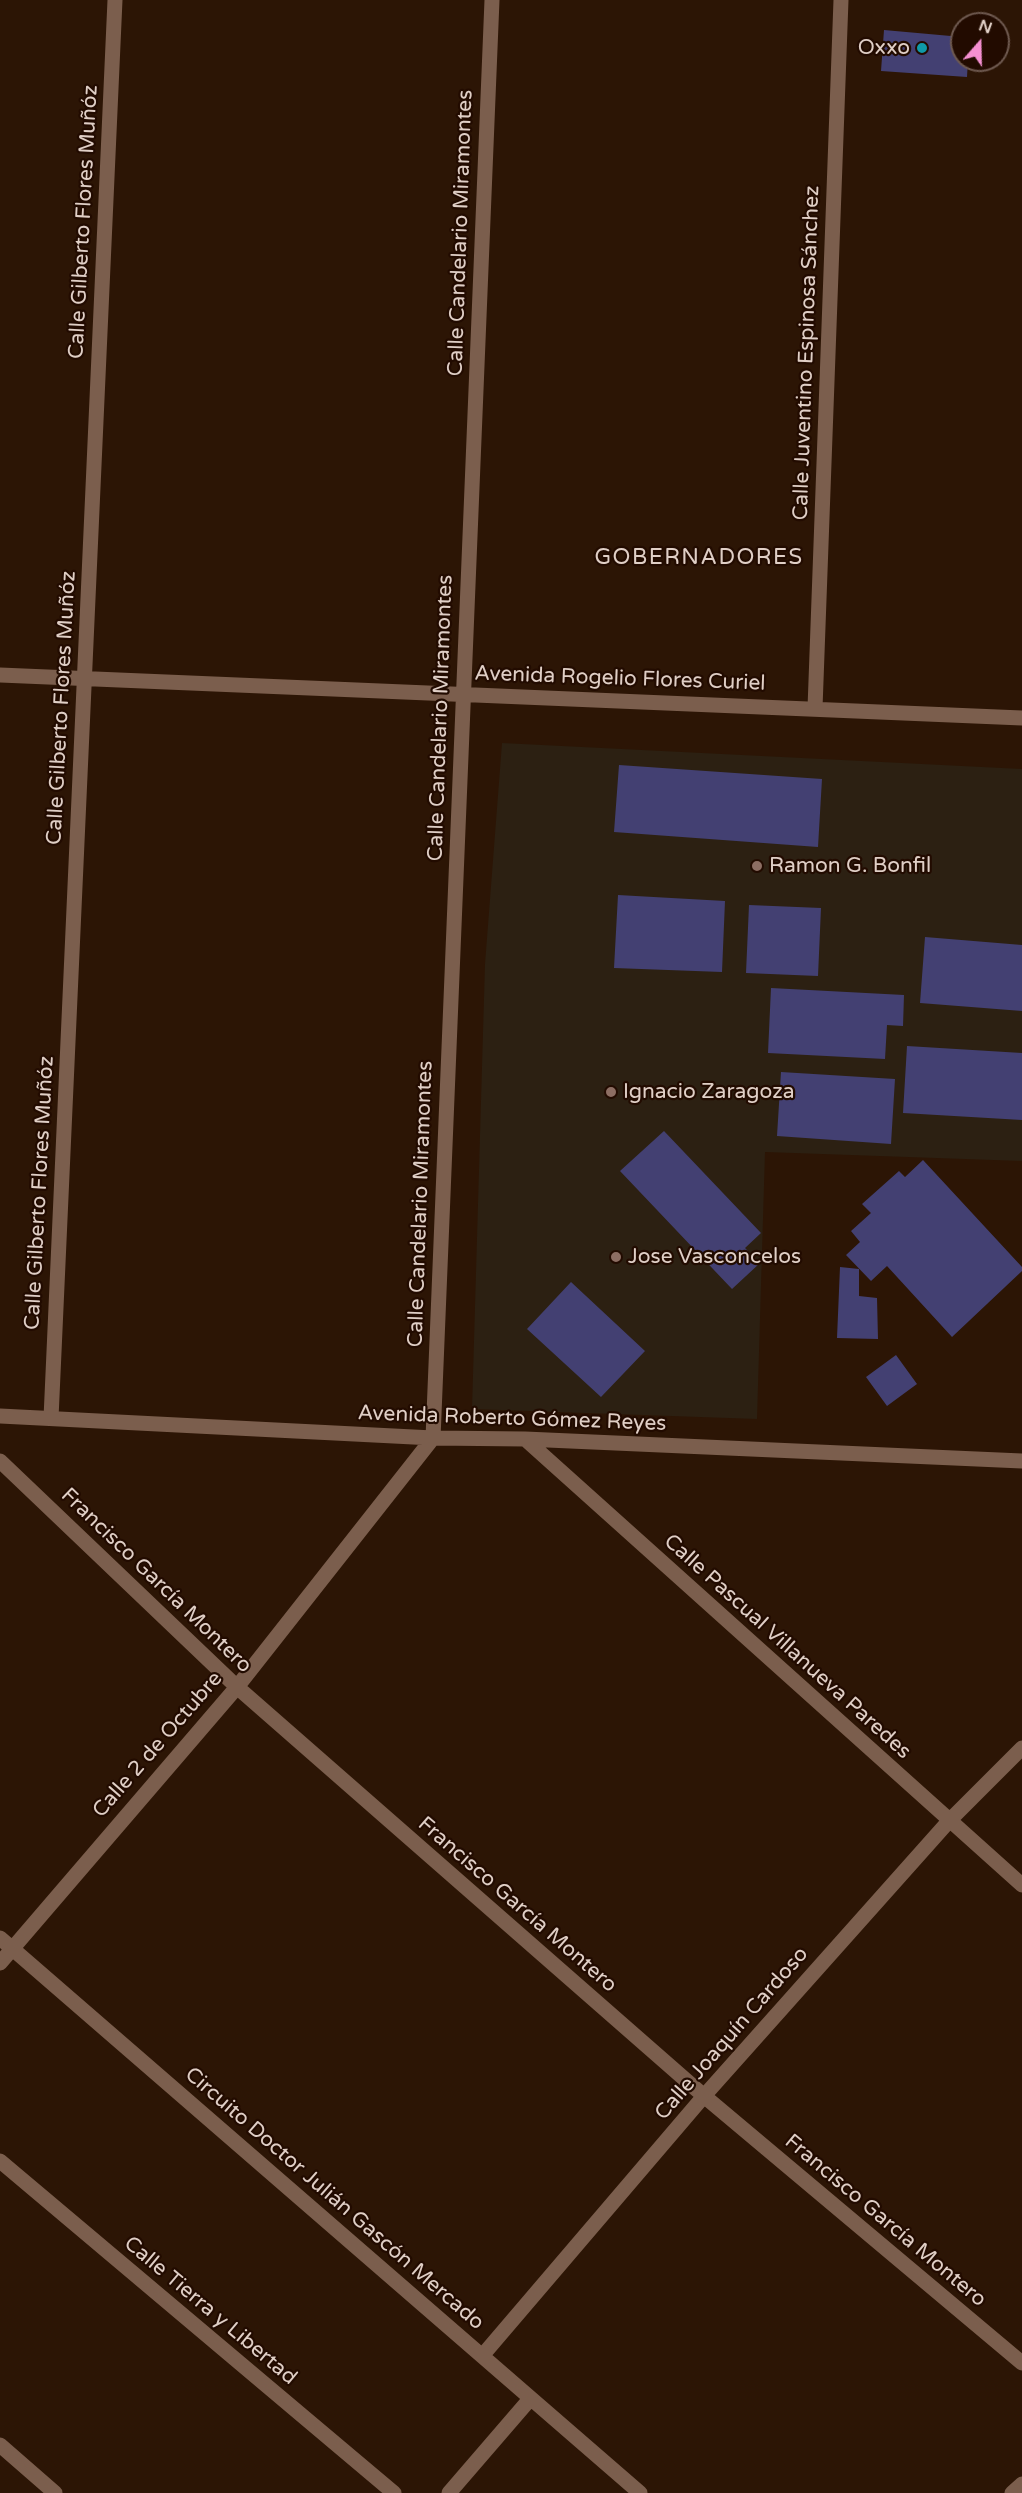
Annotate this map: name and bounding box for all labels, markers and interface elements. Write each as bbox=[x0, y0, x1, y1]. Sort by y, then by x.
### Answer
north arrow bbox=[950, 12, 1010, 72]
text: N bbox=[976, 15, 995, 39]
place label: Oxxo bbox=[858, 35, 910, 61]
marker: Oxxo bbox=[915, 41, 929, 55]
street label: Calle Gilberto Flores Muñóz bbox=[64, 84, 104, 360]
street label: Calle Candelario Miramontes bbox=[443, 89, 479, 377]
street label: Calle Juventino Espinosa Sánchez bbox=[789, 185, 825, 521]
district label: GOBERNADORES bbox=[594, 545, 804, 571]
street label: Calle Gilberto Flores Muñóz bbox=[42, 570, 82, 846]
street label: Calle Candelario Miramontes bbox=[423, 574, 459, 862]
street label: Avenida Rogelio Flores Curiel bbox=[474, 661, 766, 697]
place label: Ramon G. Bonfil bbox=[769, 853, 931, 879]
marker: Ramon G. Bonfil bbox=[750, 859, 764, 873]
street label: Calle Gilberto Flores Muñóz bbox=[20, 1055, 60, 1331]
street label: Calle Candelario Miramontes bbox=[403, 1060, 439, 1348]
place label: Ignacio Zaragoza bbox=[623, 1079, 795, 1105]
marker: Ignacio Zaragoza bbox=[604, 1085, 618, 1099]
place label: Jose Vasconcelos bbox=[628, 1244, 801, 1270]
marker: Jose Vasconcelos bbox=[609, 1250, 623, 1264]
street label: Avenida Roberto Gómez Reyes bbox=[357, 1401, 667, 1437]
street label: Francisco García Montero bbox=[55, 1483, 257, 1679]
street label: Calle Pascual Villanueva Paredes bbox=[658, 1529, 916, 1765]
street label: Calle 2 de Octubre bbox=[88, 1667, 228, 1823]
street label: Francisco García Montero bbox=[412, 1812, 622, 1998]
street label: Calle Joaquín Cardoso bbox=[650, 1942, 814, 2126]
street label: Circuito Doctor Julián Gascón Mercado bbox=[179, 2062, 489, 2336]
street label: Francisco García Montero bbox=[779, 2129, 991, 2313]
street label: Calle Tierra y Libertad bbox=[119, 2231, 301, 2391]

